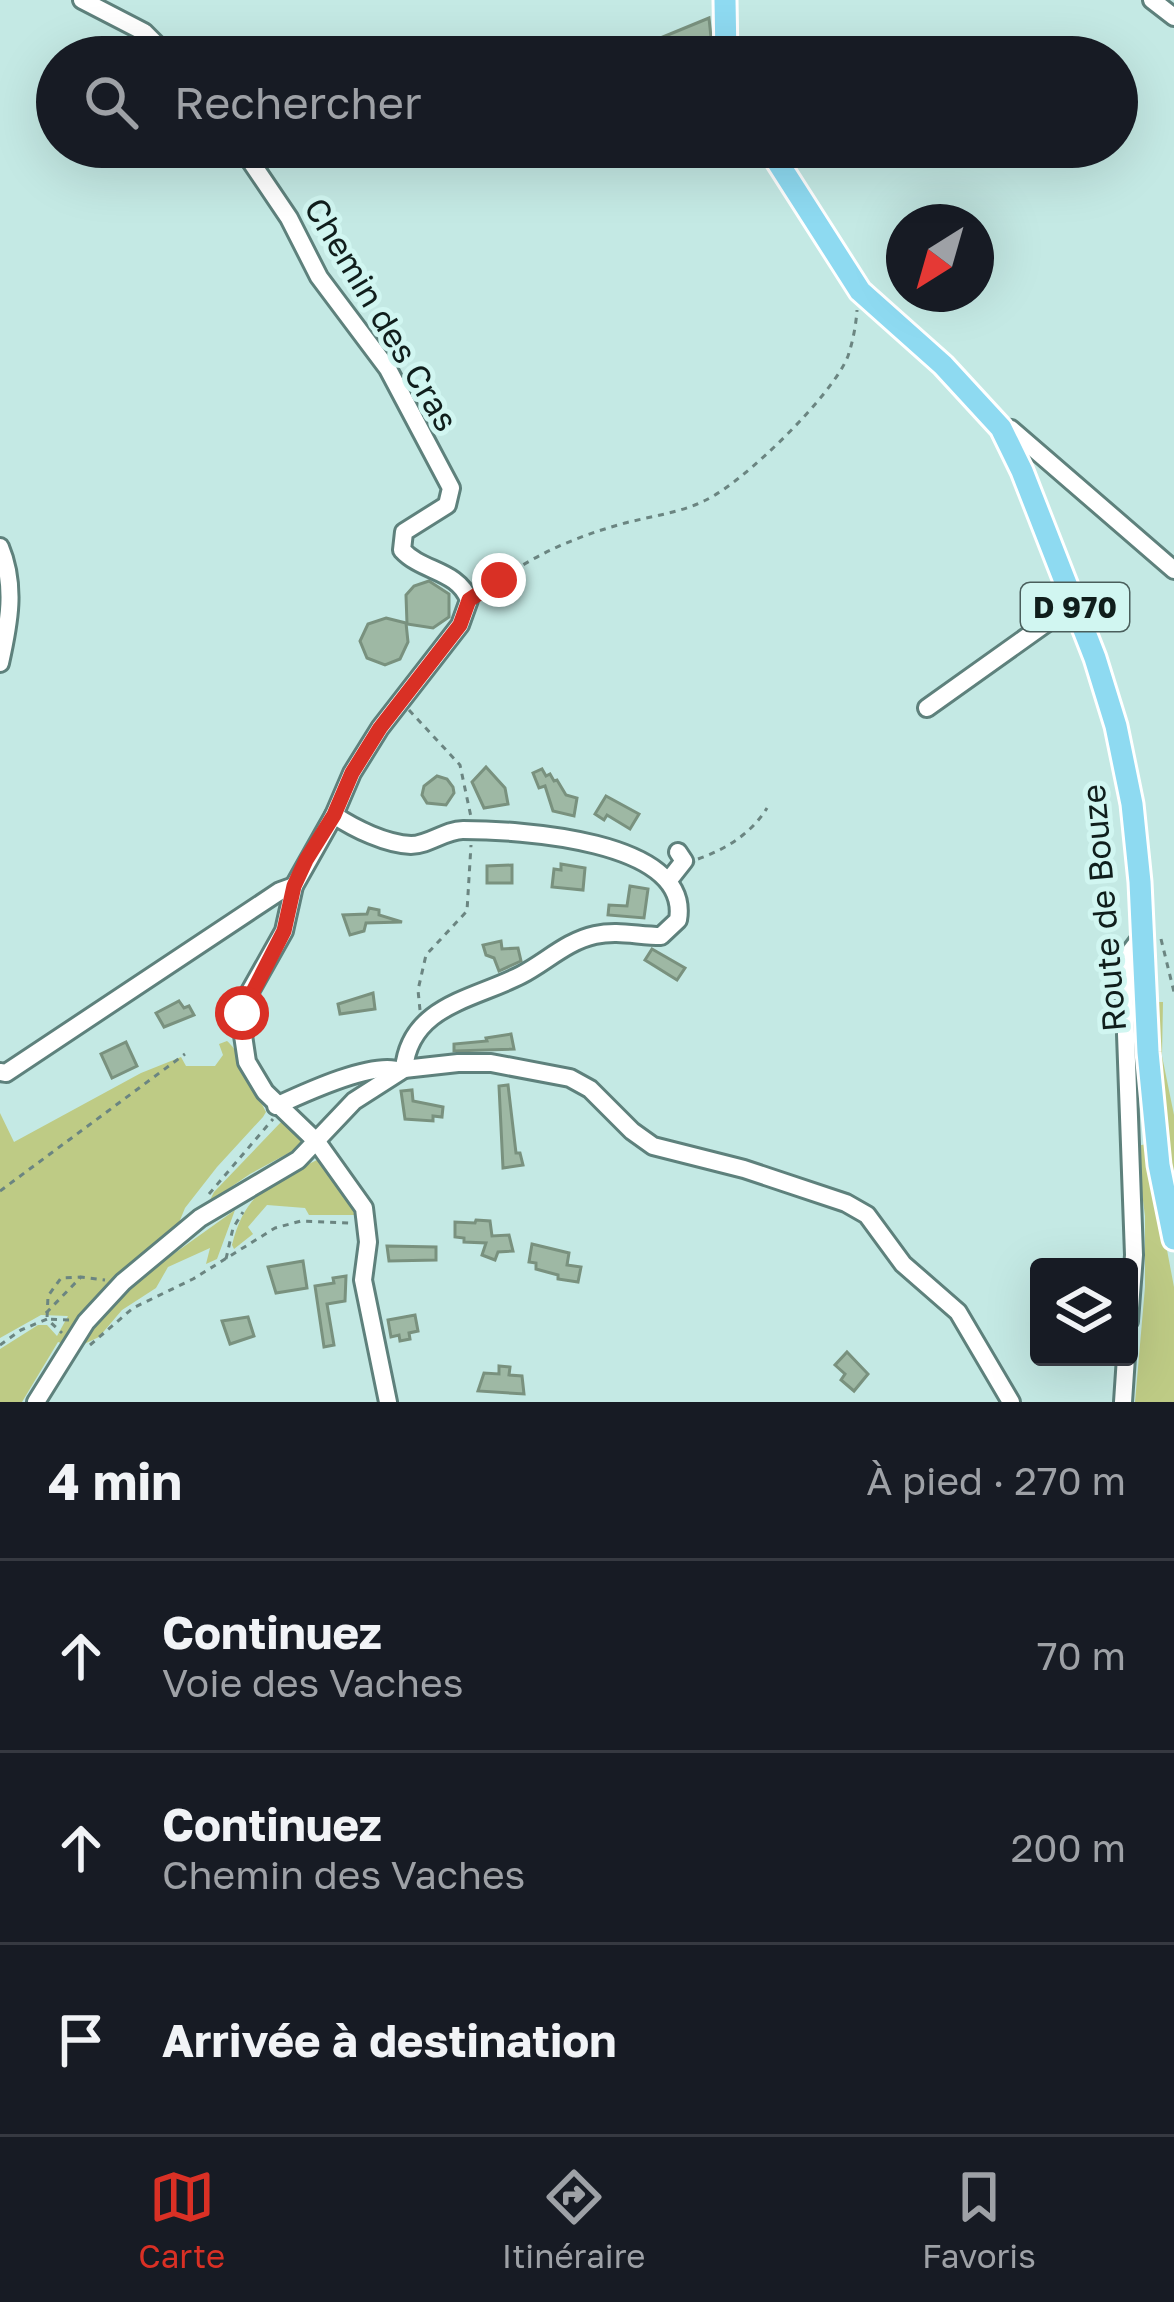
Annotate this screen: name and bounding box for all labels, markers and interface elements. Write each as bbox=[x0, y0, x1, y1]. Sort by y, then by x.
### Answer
search box bbox=[36, 36, 1138, 168]
icon: search bbox=[78, 69, 144, 135]
text: Rechercher bbox=[174, 75, 422, 129]
street label: Chemin des Cras bbox=[297, 190, 467, 438]
north arrow bbox=[886, 204, 994, 312]
route end bbox=[472, 553, 526, 607]
road number: D 970 bbox=[1021, 583, 1129, 631]
street label: Route de Bouze bbox=[1073, 783, 1133, 1033]
route start bbox=[215, 986, 269, 1040]
map controls bbox=[1030, 1258, 1138, 1366]
button: layers bbox=[1030, 1258, 1138, 1366]
text: 4 min bbox=[48, 1450, 182, 1511]
text: À pied · 270 m bbox=[866, 1457, 1126, 1504]
text: Continuez bbox=[162, 1605, 382, 1659]
icon: ahead bbox=[48, 1623, 114, 1689]
text: 70 m bbox=[1037, 1632, 1126, 1679]
text: Voie des Vaches bbox=[162, 1659, 463, 1706]
text: Continuez bbox=[162, 1797, 382, 1851]
icon: ahead bbox=[48, 1815, 114, 1881]
text: 200 m bbox=[1011, 1824, 1126, 1871]
text: Chemin des Vaches bbox=[162, 1851, 525, 1898]
icon: arrive bbox=[48, 2007, 114, 2073]
text: Arrivée à destination bbox=[162, 2013, 617, 2067]
tab: Carte bbox=[138, 2164, 225, 2275]
tab: Itinéraire bbox=[502, 2164, 645, 2275]
tab: Favoris bbox=[922, 2164, 1036, 2275]

